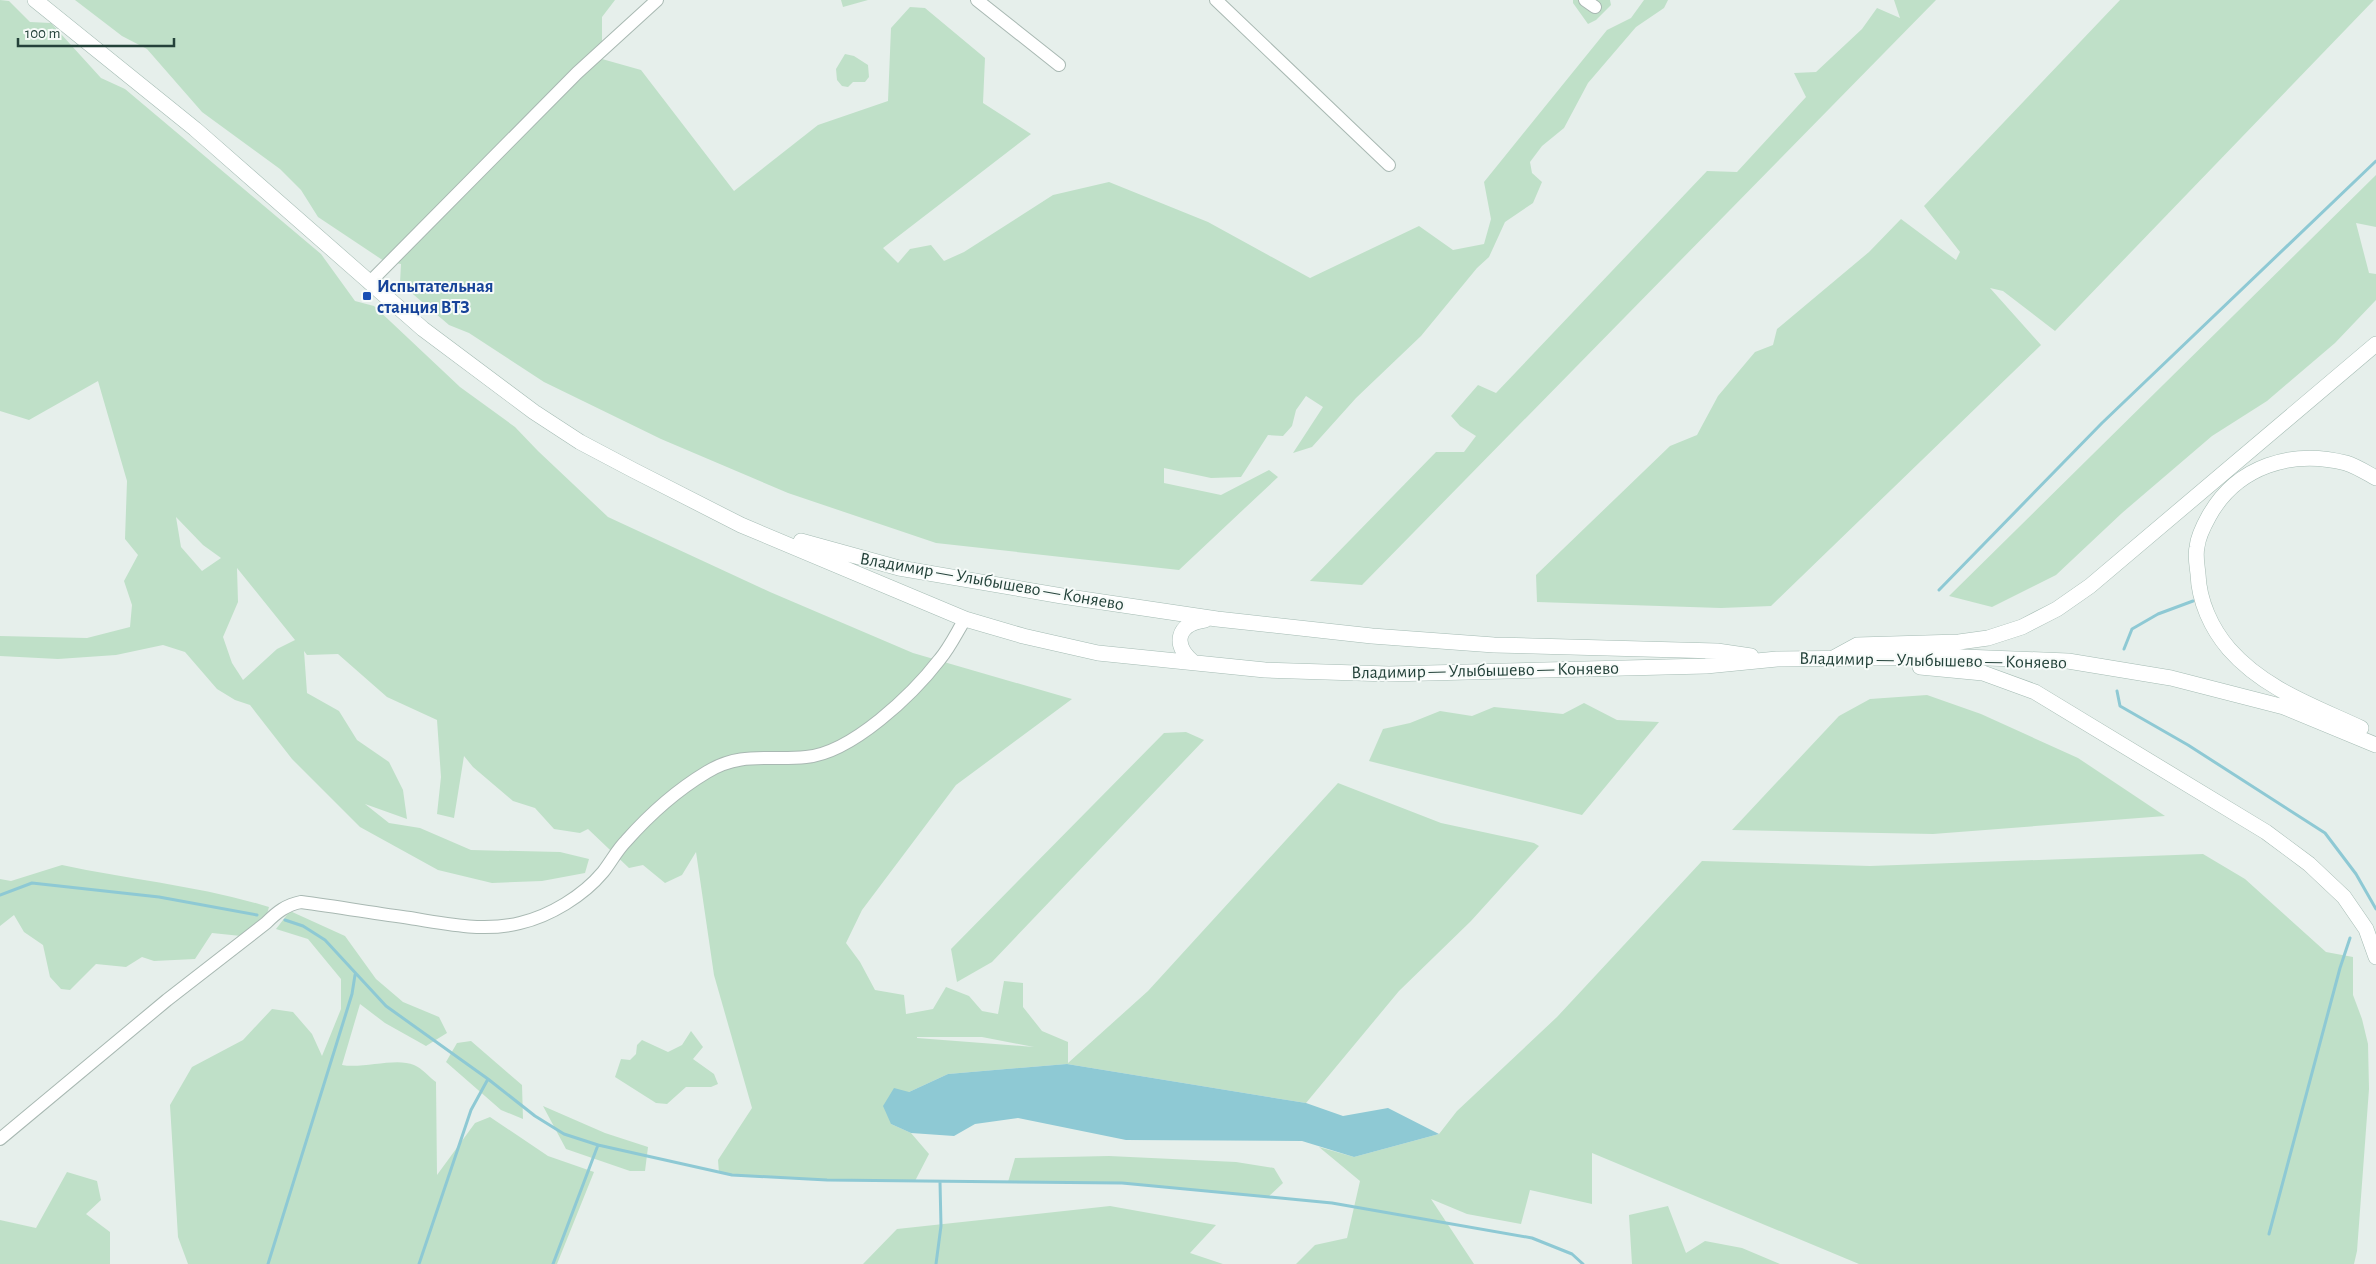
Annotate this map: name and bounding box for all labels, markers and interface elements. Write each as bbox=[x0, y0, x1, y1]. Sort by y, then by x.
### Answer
scale bar bbox=[18, 15, 174, 47]
text: 100 m bbox=[25, 26, 60, 41]
place label: Испытательная станция ВТЗ bbox=[377, 278, 494, 317]
marker: Испытательная станция ВТЗ bbox=[361, 290, 373, 302]
street label: Владимир — Улыбышево — Коняево bbox=[858, 549, 1125, 614]
street label: Владимир — Улыбышево — Коняево bbox=[1799, 649, 2067, 672]
street label: Владимир — Улыбышево — Коняево bbox=[1351, 659, 1619, 682]

